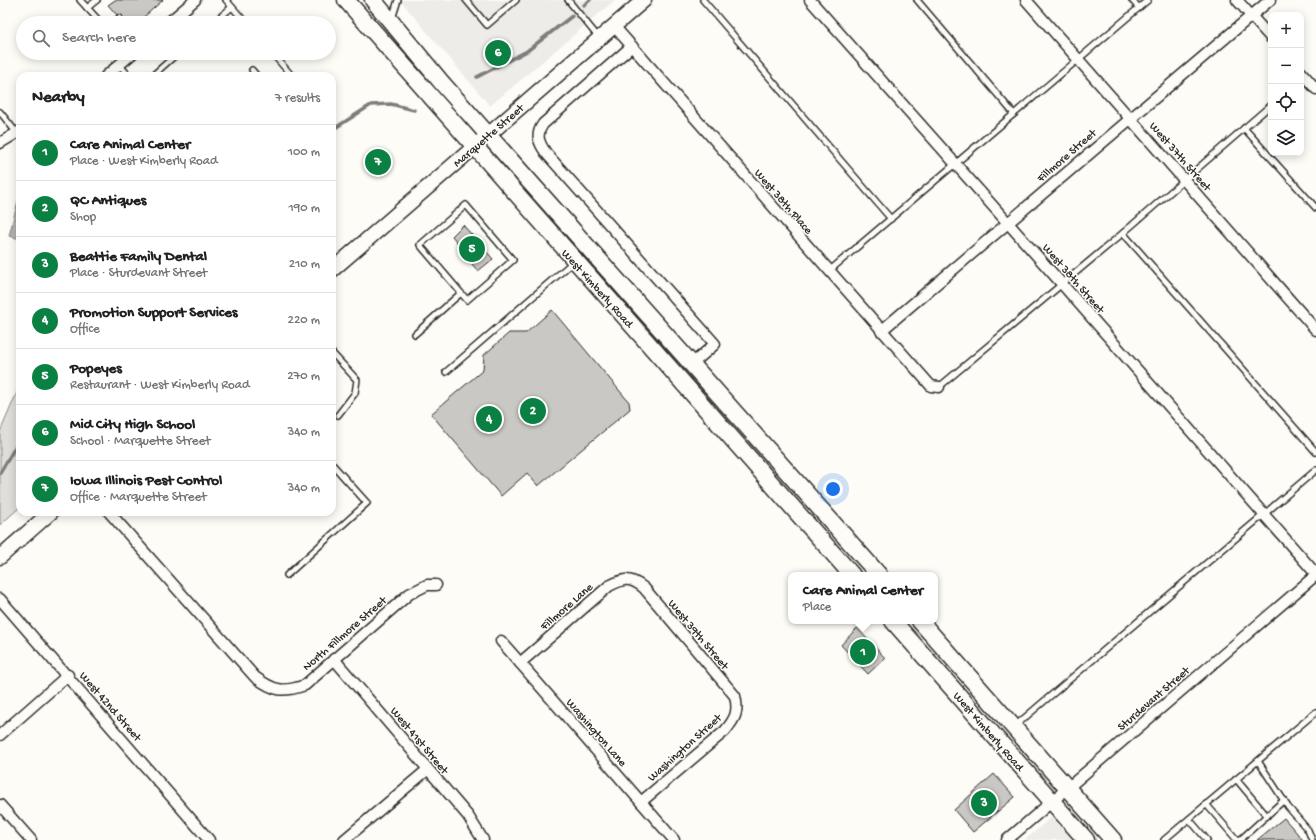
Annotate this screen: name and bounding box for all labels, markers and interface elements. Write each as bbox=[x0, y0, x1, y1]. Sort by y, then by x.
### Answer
map controls bbox=[1268, 12, 1304, 156]
button: + bbox=[1268, 12, 1304, 48]
search box bbox=[16, 16, 336, 60]
icon: search bbox=[30, 27, 52, 49]
text: Search here bbox=[62, 29, 136, 47]
pin: 6 bbox=[485, 38, 511, 68]
button: − bbox=[1268, 48, 1304, 84]
button: locate bbox=[1268, 84, 1304, 120]
text: Nearby bbox=[32, 88, 85, 108]
text: 7 results bbox=[275, 91, 320, 106]
street label: Marquette Street bbox=[451, 101, 528, 171]
street label: West 37th Street bbox=[1146, 120, 1214, 196]
button: layers bbox=[1268, 120, 1304, 156]
street label: Fillmore Street bbox=[1034, 126, 1101, 187]
text: Care Animal Center bbox=[70, 136, 190, 154]
text: 1 bbox=[42, 145, 48, 160]
text: 100 m bbox=[288, 145, 320, 160]
pin: 7 bbox=[365, 147, 391, 177]
text: Place · West Kimberly Road bbox=[70, 154, 218, 169]
street label: West 38th Place bbox=[750, 167, 815, 238]
text: QC Antiques bbox=[70, 192, 146, 210]
text: 2 bbox=[42, 201, 48, 216]
text: 190 m bbox=[289, 201, 320, 216]
text: Shop bbox=[70, 210, 96, 225]
pin: 5 bbox=[459, 234, 485, 264]
street label: West 38th Street bbox=[1038, 242, 1107, 318]
street label: West Kimberly Road bbox=[558, 247, 636, 332]
text: Beattie Family Dental bbox=[70, 248, 207, 266]
text: 3 bbox=[42, 257, 48, 272]
text: 210 m bbox=[289, 257, 320, 272]
text: Place · Sturdevant Street bbox=[70, 266, 207, 281]
text: Promotion Support Services bbox=[70, 304, 237, 322]
text: 4 bbox=[42, 313, 48, 328]
text: 220 m bbox=[288, 313, 320, 328]
text: Office bbox=[70, 322, 100, 337]
text: Popeyes bbox=[70, 360, 122, 378]
text: 5 bbox=[42, 369, 48, 384]
text: 270 m bbox=[287, 369, 320, 384]
text: Restaurant · West Kimberly Road bbox=[70, 378, 250, 393]
pin: 2 bbox=[520, 396, 546, 426]
pin: 4 bbox=[476, 404, 502, 434]
text: Mid City High School bbox=[70, 416, 195, 434]
text: 6 bbox=[42, 425, 48, 440]
text: 340 m bbox=[287, 425, 320, 440]
text: School · Marquette Street bbox=[70, 434, 211, 449]
text: Iowa Illinois Pest Control bbox=[70, 472, 222, 490]
your location bbox=[823, 479, 843, 499]
text: 7 bbox=[42, 481, 48, 496]
text: 340 m bbox=[287, 481, 320, 496]
text: Office · Marquette Street bbox=[70, 490, 206, 505]
popup bbox=[788, 572, 938, 624]
street label: Fillmore Lane bbox=[537, 580, 597, 635]
text: Care Animal Center bbox=[803, 582, 923, 600]
street label: North Fillmore Street bbox=[301, 594, 391, 675]
street label: West 39th Street bbox=[664, 597, 731, 674]
text: Place bbox=[803, 600, 831, 615]
pin: 1 bbox=[850, 637, 876, 667]
street label: Sturdevant Street bbox=[1115, 664, 1194, 735]
street label: West 42nd Street bbox=[75, 670, 144, 746]
street label: West Kimberly Road bbox=[949, 690, 1026, 776]
street label: Washington Lane bbox=[562, 696, 629, 771]
street label: West 41st Street bbox=[386, 705, 451, 779]
street label: Washington Street bbox=[646, 711, 726, 785]
pin: 3 bbox=[971, 788, 997, 818]

